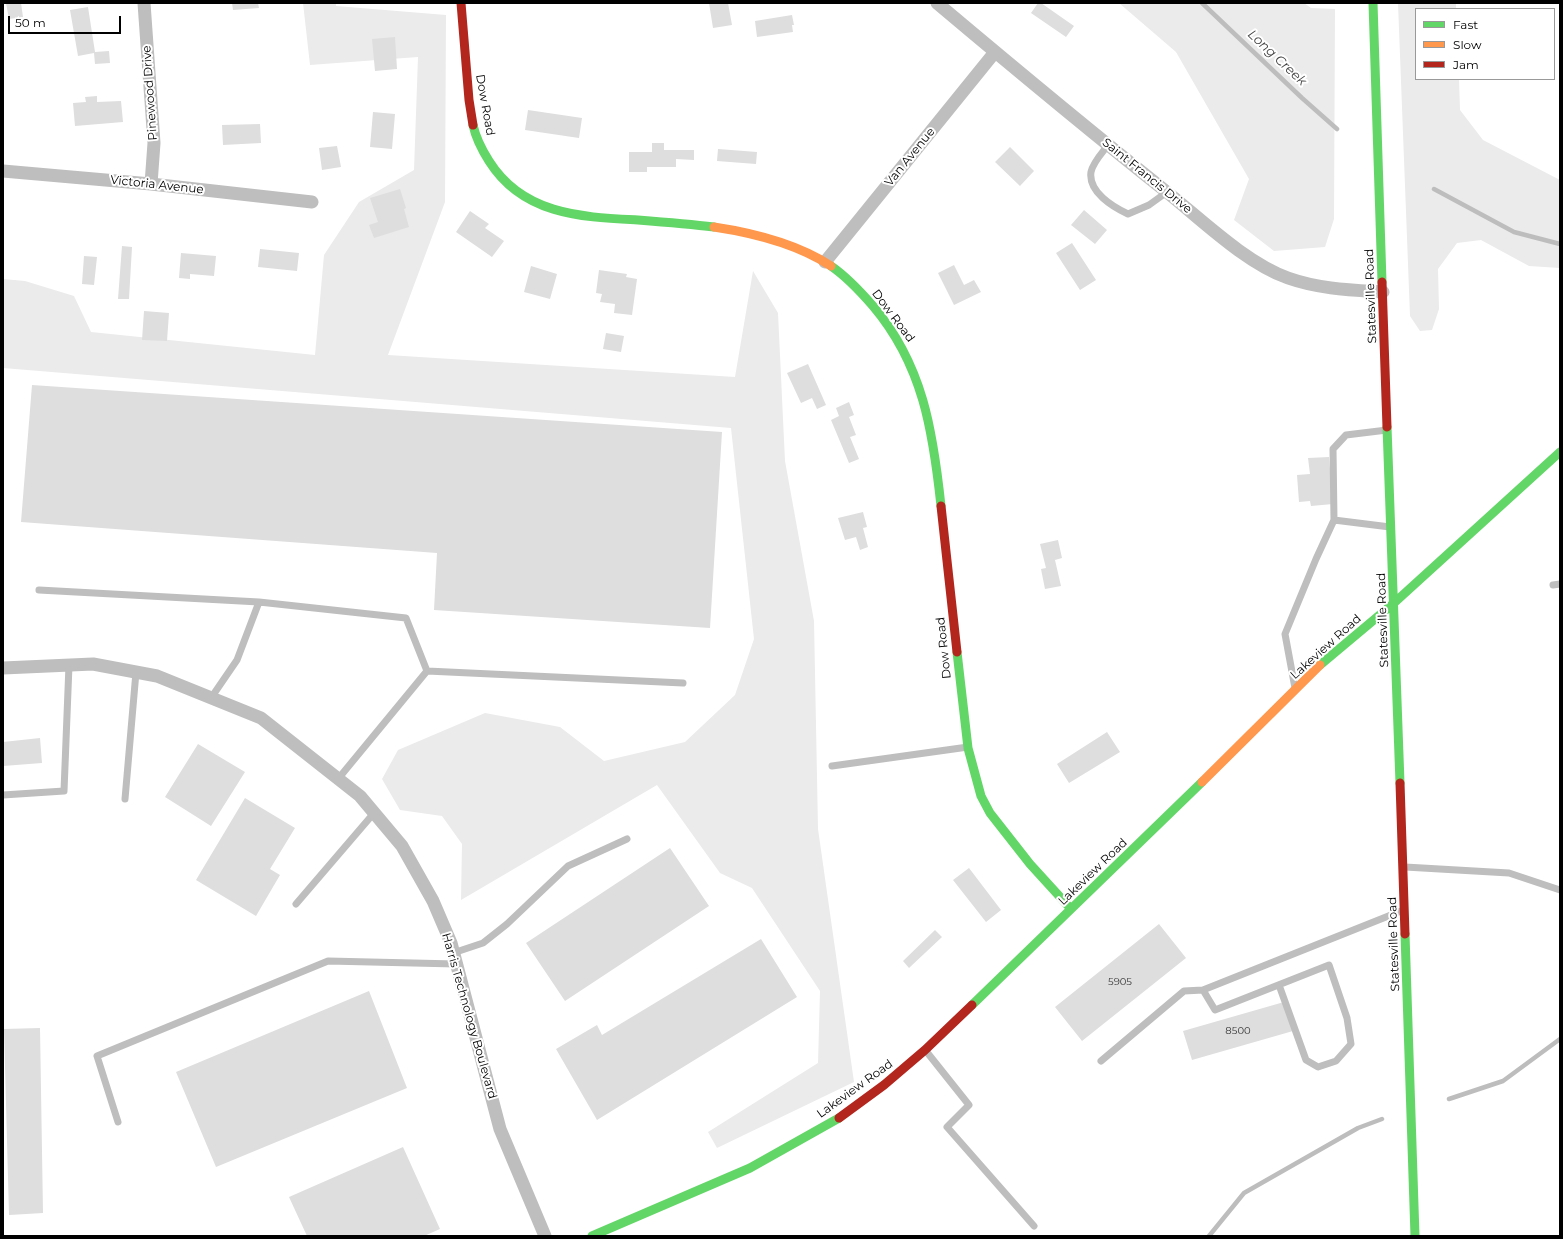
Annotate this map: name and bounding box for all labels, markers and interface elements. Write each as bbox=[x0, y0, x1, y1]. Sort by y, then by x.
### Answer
scale bar bbox=[10, 8, 123, 34]
legend bbox=[1415, 8, 1555, 80]
text: 50 m bbox=[15, 15, 46, 30]
text: Fast bbox=[1453, 17, 1478, 32]
water label: Long Creek bbox=[1244, 27, 1310, 89]
text: Slow bbox=[1453, 37, 1482, 52]
street label: Pinewood Drive bbox=[139, 45, 161, 141]
text: Jam bbox=[1453, 57, 1479, 72]
street label: Dow Road bbox=[472, 73, 498, 137]
street label: Van Avenue bbox=[882, 125, 938, 189]
street label: Saint Francis Drive bbox=[1099, 135, 1195, 217]
street label: Victoria Avenue bbox=[110, 173, 204, 197]
street label: Statesville Road bbox=[1362, 248, 1380, 344]
street label: Dow Road bbox=[868, 287, 918, 345]
street label: Statesville Road bbox=[1374, 572, 1392, 668]
street label: Lakeview Road bbox=[1288, 611, 1364, 683]
street label: Dow Road bbox=[934, 616, 954, 680]
street label: Lakeview Road bbox=[1056, 836, 1130, 908]
street label: Statesville Road bbox=[1385, 896, 1403, 992]
street label: Harris Technology Boulevard bbox=[438, 931, 500, 1101]
house number: 5905 bbox=[1108, 976, 1132, 988]
house number: 8500 bbox=[1225, 1025, 1251, 1037]
street label: Lakeview Road bbox=[814, 1057, 896, 1121]

